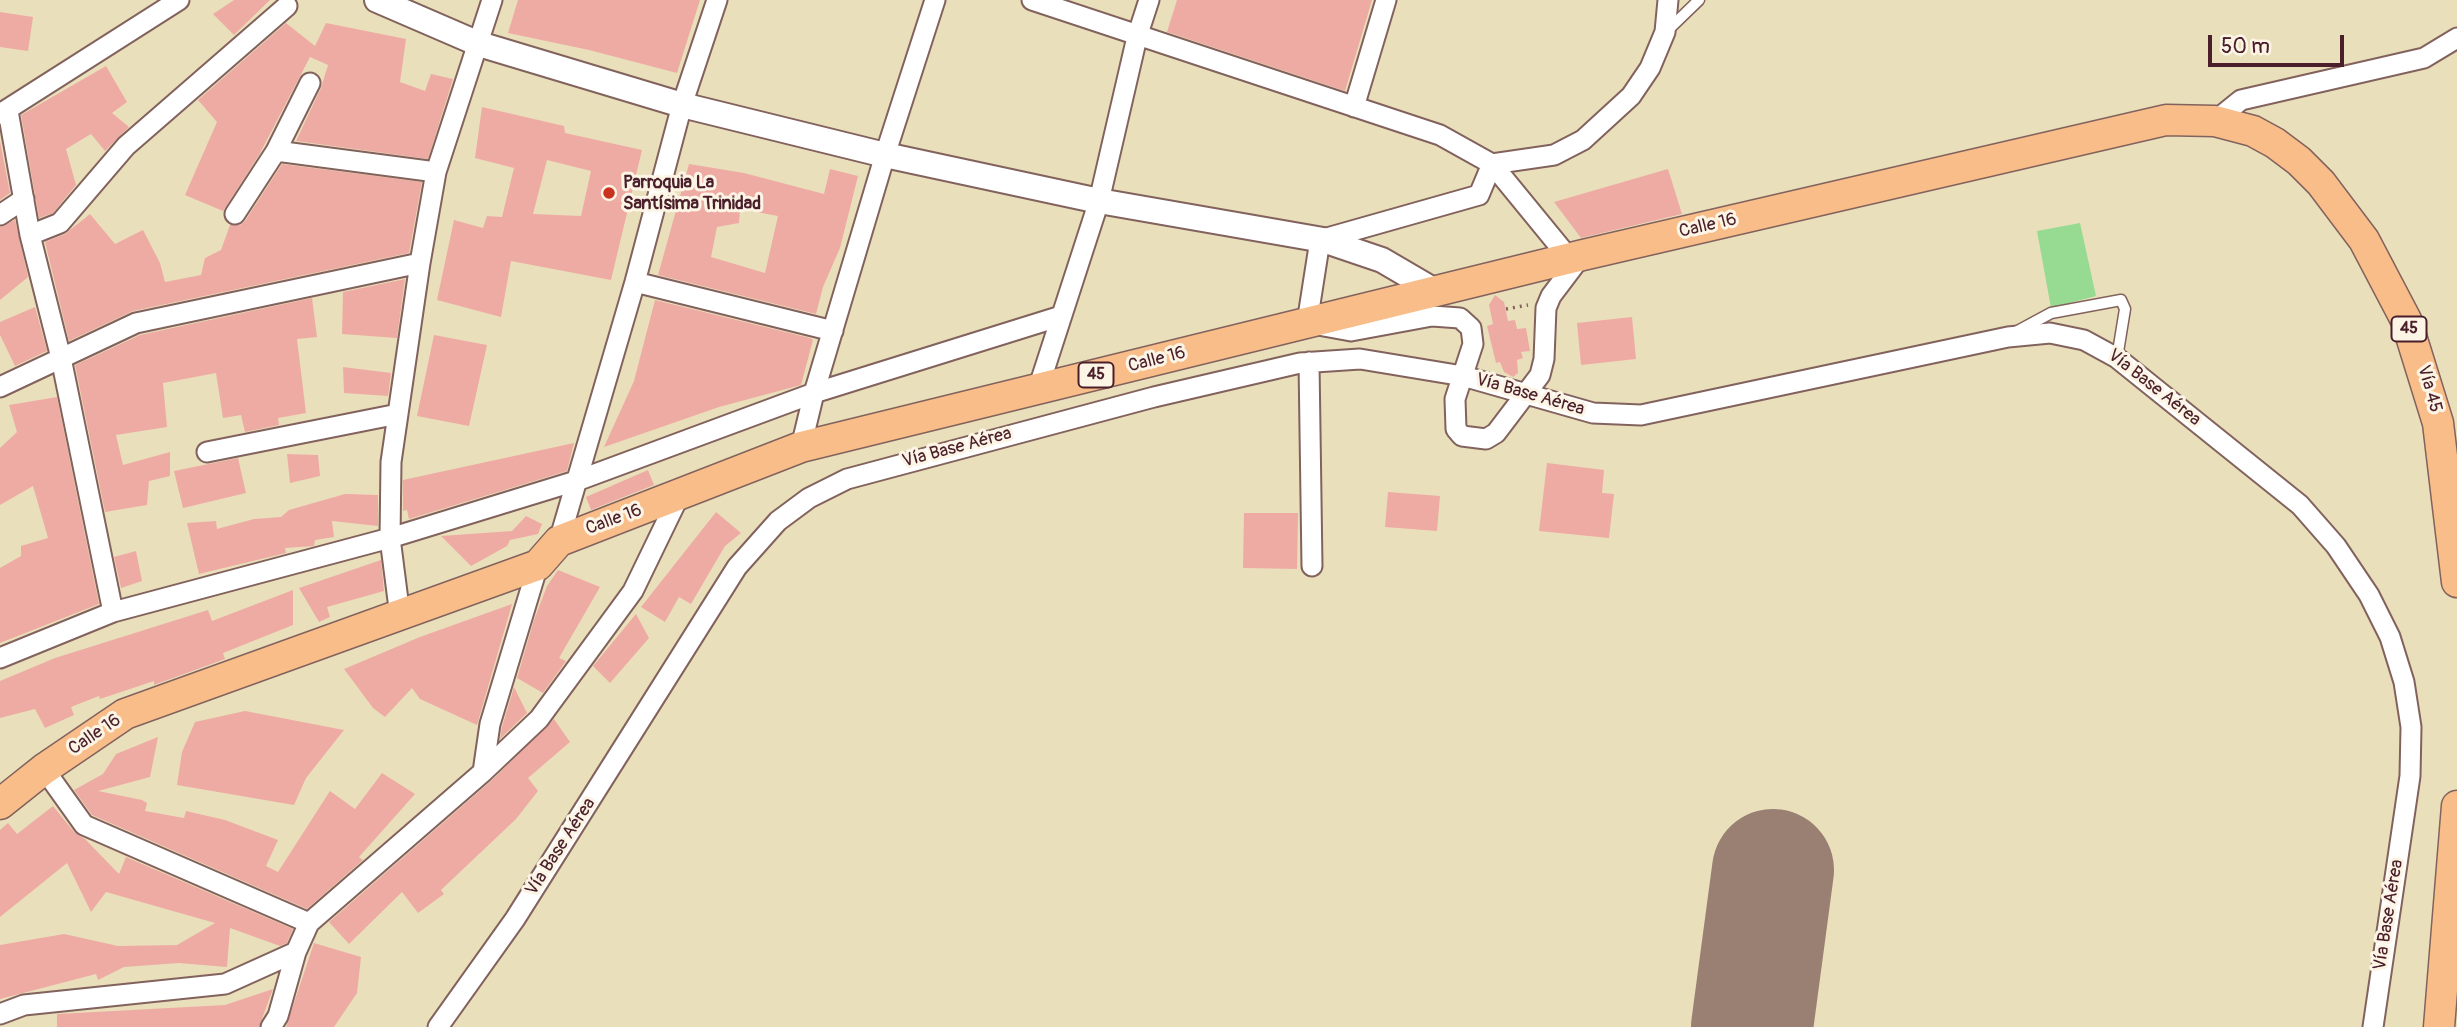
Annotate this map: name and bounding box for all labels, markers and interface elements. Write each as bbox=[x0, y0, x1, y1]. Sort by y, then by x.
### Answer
scale bar bbox=[2212, 21, 2348, 65]
text: 50 m bbox=[2221, 33, 2270, 60]
place label: Parroquia La Santísima Trinidad bbox=[623, 172, 761, 214]
marker: Parroquia La Santísima Trinidad bbox=[601, 185, 617, 201]
street label: Calle 16 bbox=[1677, 209, 1739, 243]
road number: 45 bbox=[2392, 316, 2426, 342]
street label: Calle 16 bbox=[1126, 342, 1188, 378]
street label: Vía Base Aérea bbox=[2103, 345, 2205, 431]
road number: 45 bbox=[1078, 362, 1114, 388]
street label: Vía 45 bbox=[2412, 363, 2446, 415]
street label: Vía Base Aérea bbox=[1473, 369, 1587, 421]
street label: Vía Base Aérea bbox=[900, 423, 1014, 473]
street label: Calle 16 bbox=[583, 500, 645, 540]
street label: Calle 16 bbox=[65, 710, 125, 760]
street label: Vía Base Aérea bbox=[521, 794, 601, 900]
street label: Vía Base Aérea bbox=[2370, 858, 2408, 972]

